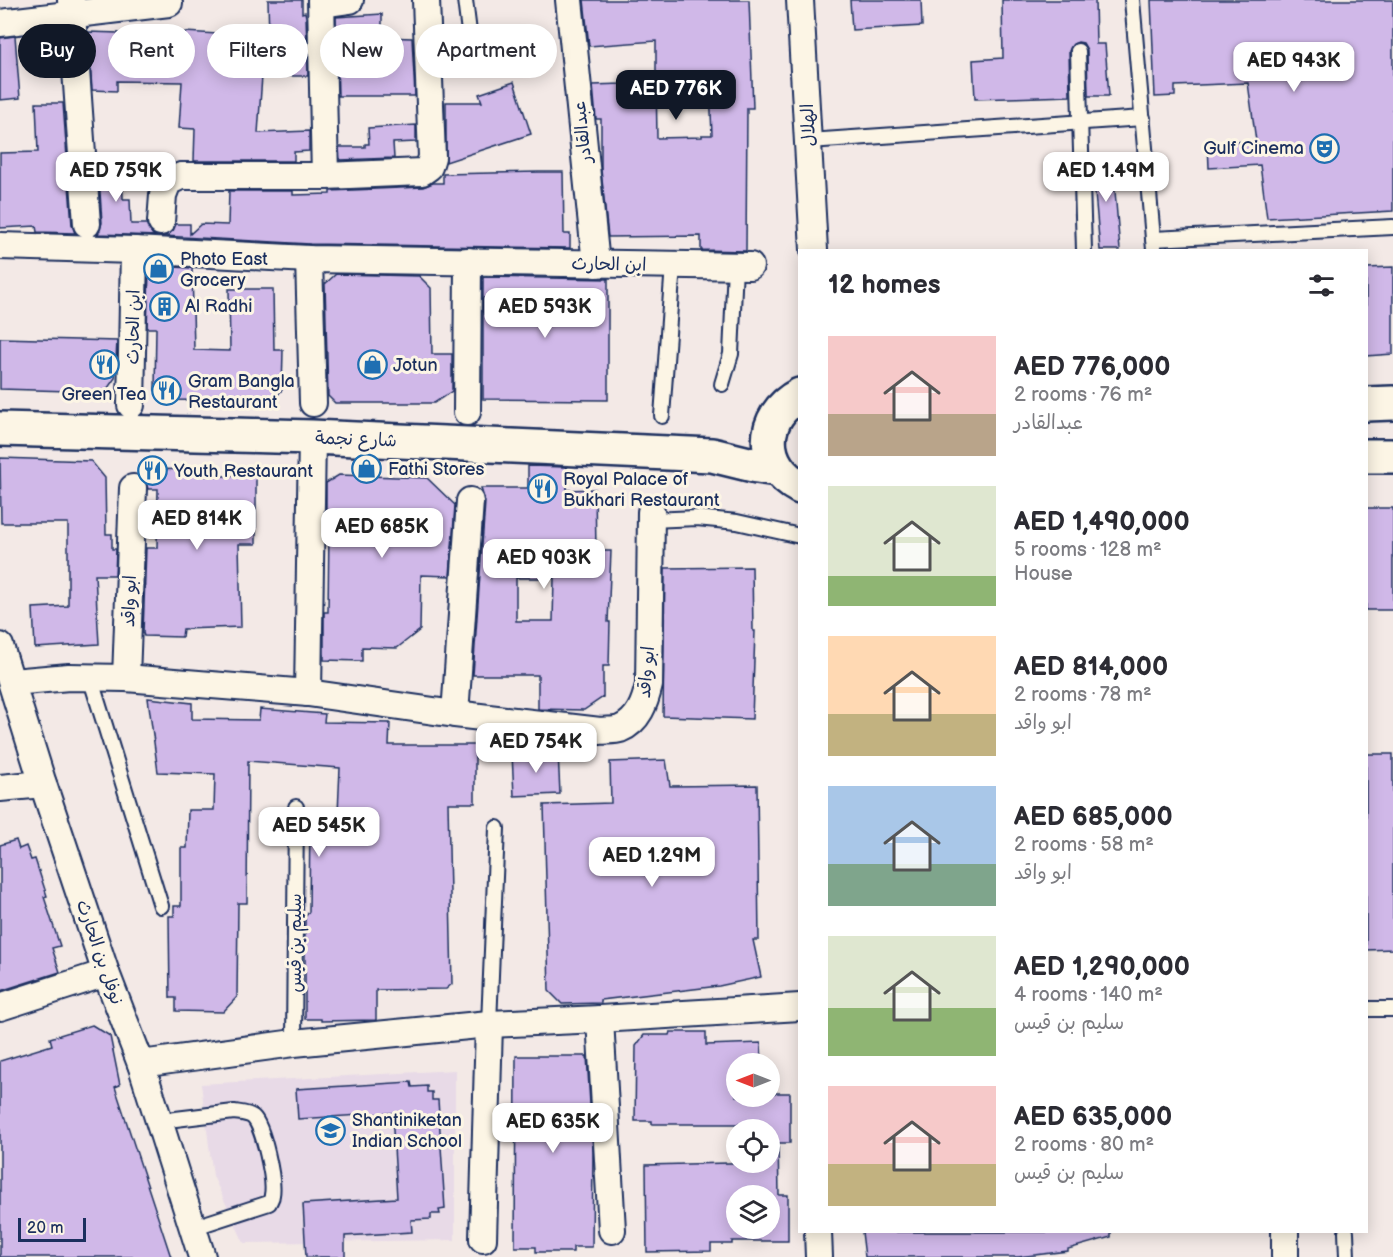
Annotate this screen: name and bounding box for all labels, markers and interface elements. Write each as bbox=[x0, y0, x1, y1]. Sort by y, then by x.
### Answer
chip: Buy bbox=[18, 24, 96, 78]
chip: Rent bbox=[108, 24, 195, 78]
chip: Filters bbox=[207, 24, 308, 78]
chip: New bbox=[320, 24, 404, 78]
chip: Apartment bbox=[416, 24, 557, 78]
pin: AED 943K bbox=[1232, 42, 1356, 93]
text: AED 943K bbox=[1247, 49, 1341, 73]
pin: AED 776K bbox=[614, 70, 738, 121]
text: AED 776K bbox=[630, 77, 722, 101]
street label: عبدالقادر bbox=[569, 100, 596, 166]
street label: الهلال bbox=[797, 103, 820, 147]
theatre icon: Gulf Cinema bbox=[1309, 132, 1341, 164]
place label: Gulf Cinema bbox=[1203, 138, 1304, 159]
pin: AED 759K bbox=[54, 152, 178, 203]
pin: AED 1.49M bbox=[1037, 152, 1175, 203]
text: AED 759K bbox=[70, 159, 162, 183]
text: AED 1.49M bbox=[1057, 159, 1155, 183]
place label: Photo East Grocery bbox=[180, 249, 268, 291]
shop icon: Photo East Grocery bbox=[143, 253, 175, 285]
street label: ابن الحارث bbox=[571, 253, 647, 276]
icon: filters bbox=[1305, 269, 1338, 302]
text: 12 homes bbox=[828, 270, 940, 301]
pin: AED 593K bbox=[483, 288, 607, 339]
street label: ابن الحارث bbox=[122, 289, 145, 365]
building icon: Al Radhi bbox=[148, 290, 180, 322]
text: AED 593K bbox=[498, 295, 592, 319]
place label: Al Radhi bbox=[185, 296, 252, 317]
restaurant icon: Green Tea bbox=[88, 349, 120, 381]
shop icon: Jotun bbox=[356, 349, 388, 381]
text: AED 776,000 bbox=[1014, 352, 1171, 383]
place label: Jotun bbox=[393, 355, 438, 376]
icon: home bbox=[876, 360, 948, 432]
place label: Gram Bangla Restaurant bbox=[188, 371, 295, 413]
restaurant icon: Gram Bangla Restaurant bbox=[151, 375, 183, 407]
text: 2 rooms · 76 m² bbox=[1014, 383, 1152, 407]
place label: Green Tea bbox=[61, 384, 147, 405]
text: عبدالقادر bbox=[1014, 411, 1083, 435]
street label: شارع نجمة bbox=[315, 428, 397, 452]
shop icon: Fathi Stores bbox=[351, 453, 383, 485]
restaurant icon: Youth Restaurant bbox=[137, 455, 169, 487]
place label: Fathi Stores bbox=[388, 459, 484, 480]
place label: Youth Restaurant bbox=[173, 461, 313, 482]
place label: Royal Palace of Bukhari Restaurant bbox=[563, 469, 720, 511]
restaurant icon: Royal Palace of Bukhari Restaurant bbox=[526, 473, 558, 505]
pin: AED 814K bbox=[135, 500, 259, 551]
text: AED 814K bbox=[152, 507, 242, 531]
text: AED 1,490,000 bbox=[1014, 507, 1190, 538]
pin: AED 685K bbox=[320, 508, 444, 559]
icon: home bbox=[876, 510, 948, 582]
text: AED 685K bbox=[335, 515, 429, 539]
text: 5 rooms · 128 m² bbox=[1014, 538, 1162, 562]
pin: AED 903K bbox=[482, 539, 606, 590]
text: AED 903K bbox=[497, 546, 591, 570]
text: House bbox=[1014, 562, 1073, 586]
street label: ابو واقد bbox=[118, 575, 141, 627]
street label: ابو واقد bbox=[634, 645, 659, 699]
text: AED 814,000 bbox=[1014, 652, 1168, 683]
icon: home bbox=[876, 660, 948, 732]
text: 2 rooms · 78 m² bbox=[1014, 683, 1152, 707]
text: ابو واقد bbox=[1014, 711, 1072, 735]
pin: AED 754K bbox=[474, 723, 598, 774]
text: AED 754K bbox=[490, 730, 582, 754]
text: AED 685,000 bbox=[1014, 802, 1173, 833]
pin: AED 545K bbox=[257, 807, 381, 858]
icon: home bbox=[876, 810, 948, 882]
text: AED 545K bbox=[273, 814, 366, 838]
text: 2 rooms · 58 m² bbox=[1014, 833, 1154, 857]
pin: AED 1.29M bbox=[583, 837, 721, 888]
text: AED 1.29M bbox=[603, 844, 701, 868]
text: ابو واقد bbox=[1014, 861, 1072, 885]
street label: سليم بن قيس bbox=[285, 893, 309, 993]
street label: نوفل بن الحارث bbox=[72, 897, 127, 1007]
text: AED 1,290,000 bbox=[1014, 952, 1190, 983]
icon: home bbox=[876, 960, 948, 1032]
text: 4 rooms · 140 m² bbox=[1014, 983, 1163, 1007]
text: سليم بن قيس bbox=[1014, 1011, 1124, 1035]
north arrow bbox=[726, 1053, 780, 1107]
map controls bbox=[726, 1053, 780, 1239]
text: AED 635,000 bbox=[1014, 1102, 1172, 1133]
pin: AED 635K bbox=[491, 1103, 615, 1154]
place label: Shantiniketan Indian School bbox=[352, 1110, 462, 1152]
text: AED 635K bbox=[506, 1110, 600, 1134]
icon: home bbox=[876, 1110, 948, 1182]
school or university icon: Shantiniketan Indian School bbox=[315, 1114, 347, 1146]
button: locate bbox=[726, 1119, 780, 1173]
text: 2 rooms · 80 m² bbox=[1014, 1133, 1154, 1157]
text: سليم بن قيس bbox=[1014, 1161, 1124, 1185]
button: layers bbox=[726, 1185, 780, 1239]
scale bar bbox=[18, 1215, 86, 1242]
text: 20 m bbox=[27, 1219, 63, 1238]

